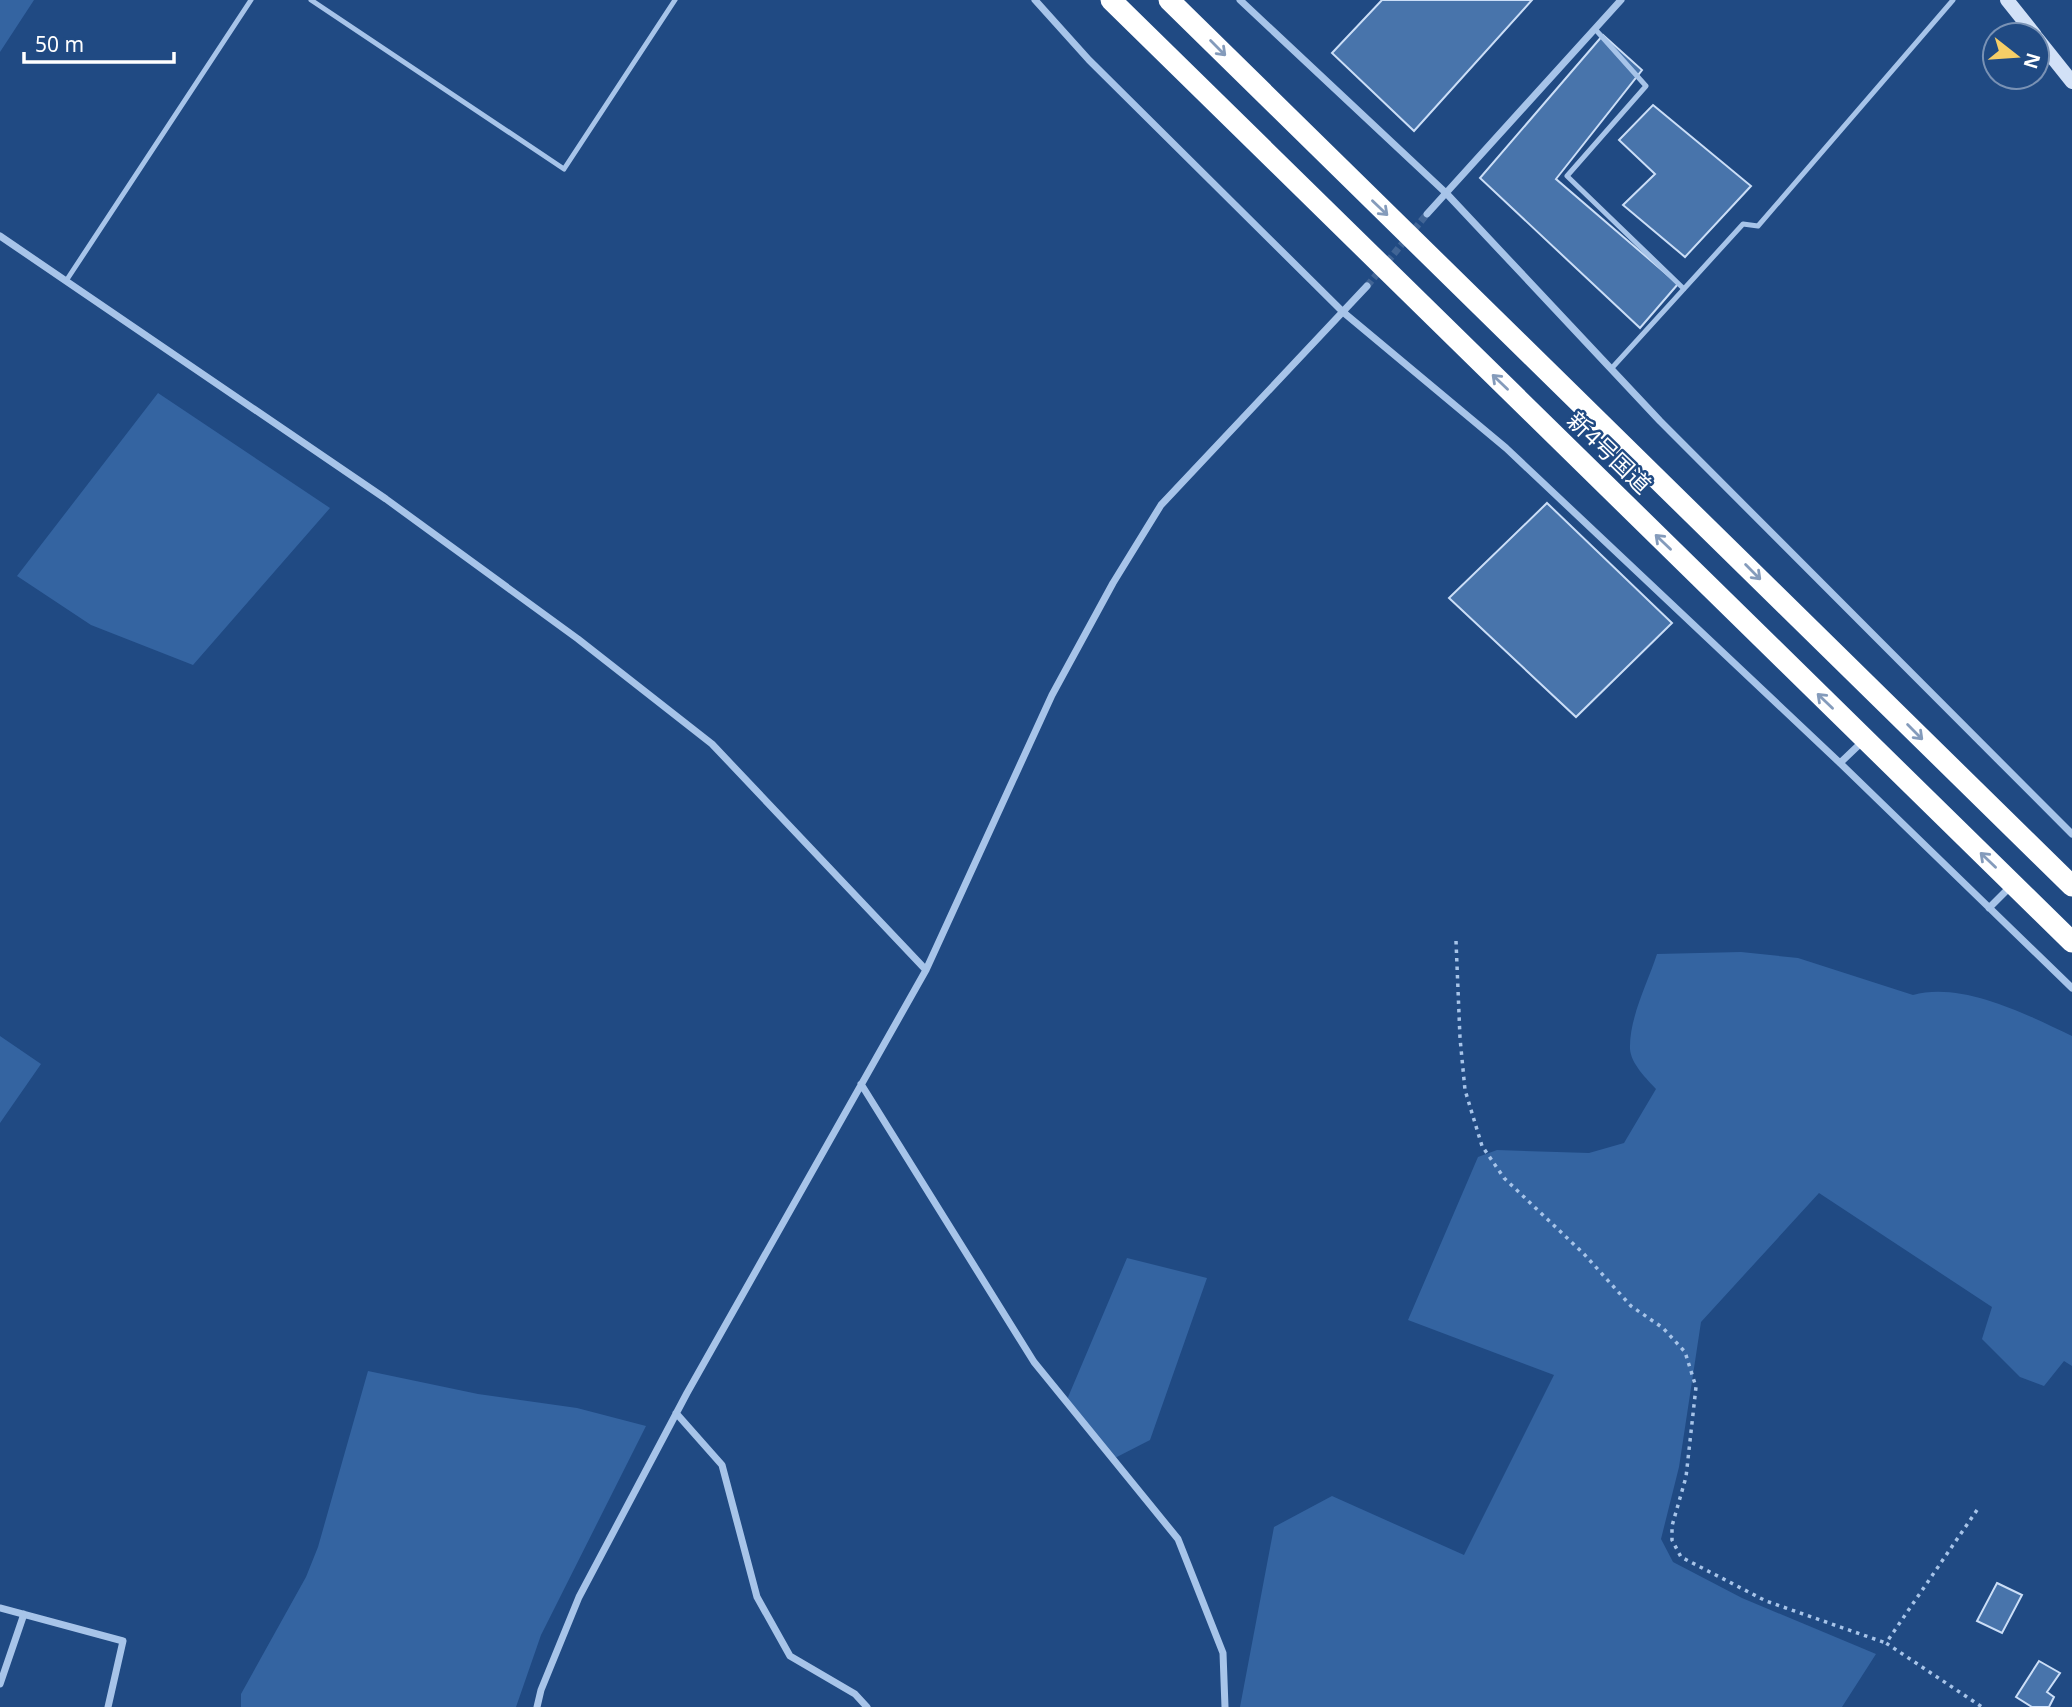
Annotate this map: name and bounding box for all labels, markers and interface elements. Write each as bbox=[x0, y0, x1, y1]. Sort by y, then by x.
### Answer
scale bar bbox=[24, 21, 175, 65]
north arrow bbox=[1981, 21, 2051, 91]
text: 50 m bbox=[35, 30, 84, 58]
one-way arrow bbox=[1209, 39, 1226, 56]
text: N bbox=[2018, 50, 2047, 72]
one-way arrow bbox=[1371, 199, 1388, 216]
one-way arrow bbox=[1492, 374, 1509, 391]
street label: 新4号国道 bbox=[1561, 404, 1659, 500]
one-way arrow bbox=[1655, 533, 1672, 550]
one-way arrow bbox=[1744, 564, 1761, 581]
one-way arrow bbox=[1817, 693, 1834, 710]
one-way arrow bbox=[1906, 723, 1923, 740]
one-way arrow bbox=[1980, 851, 1997, 868]

